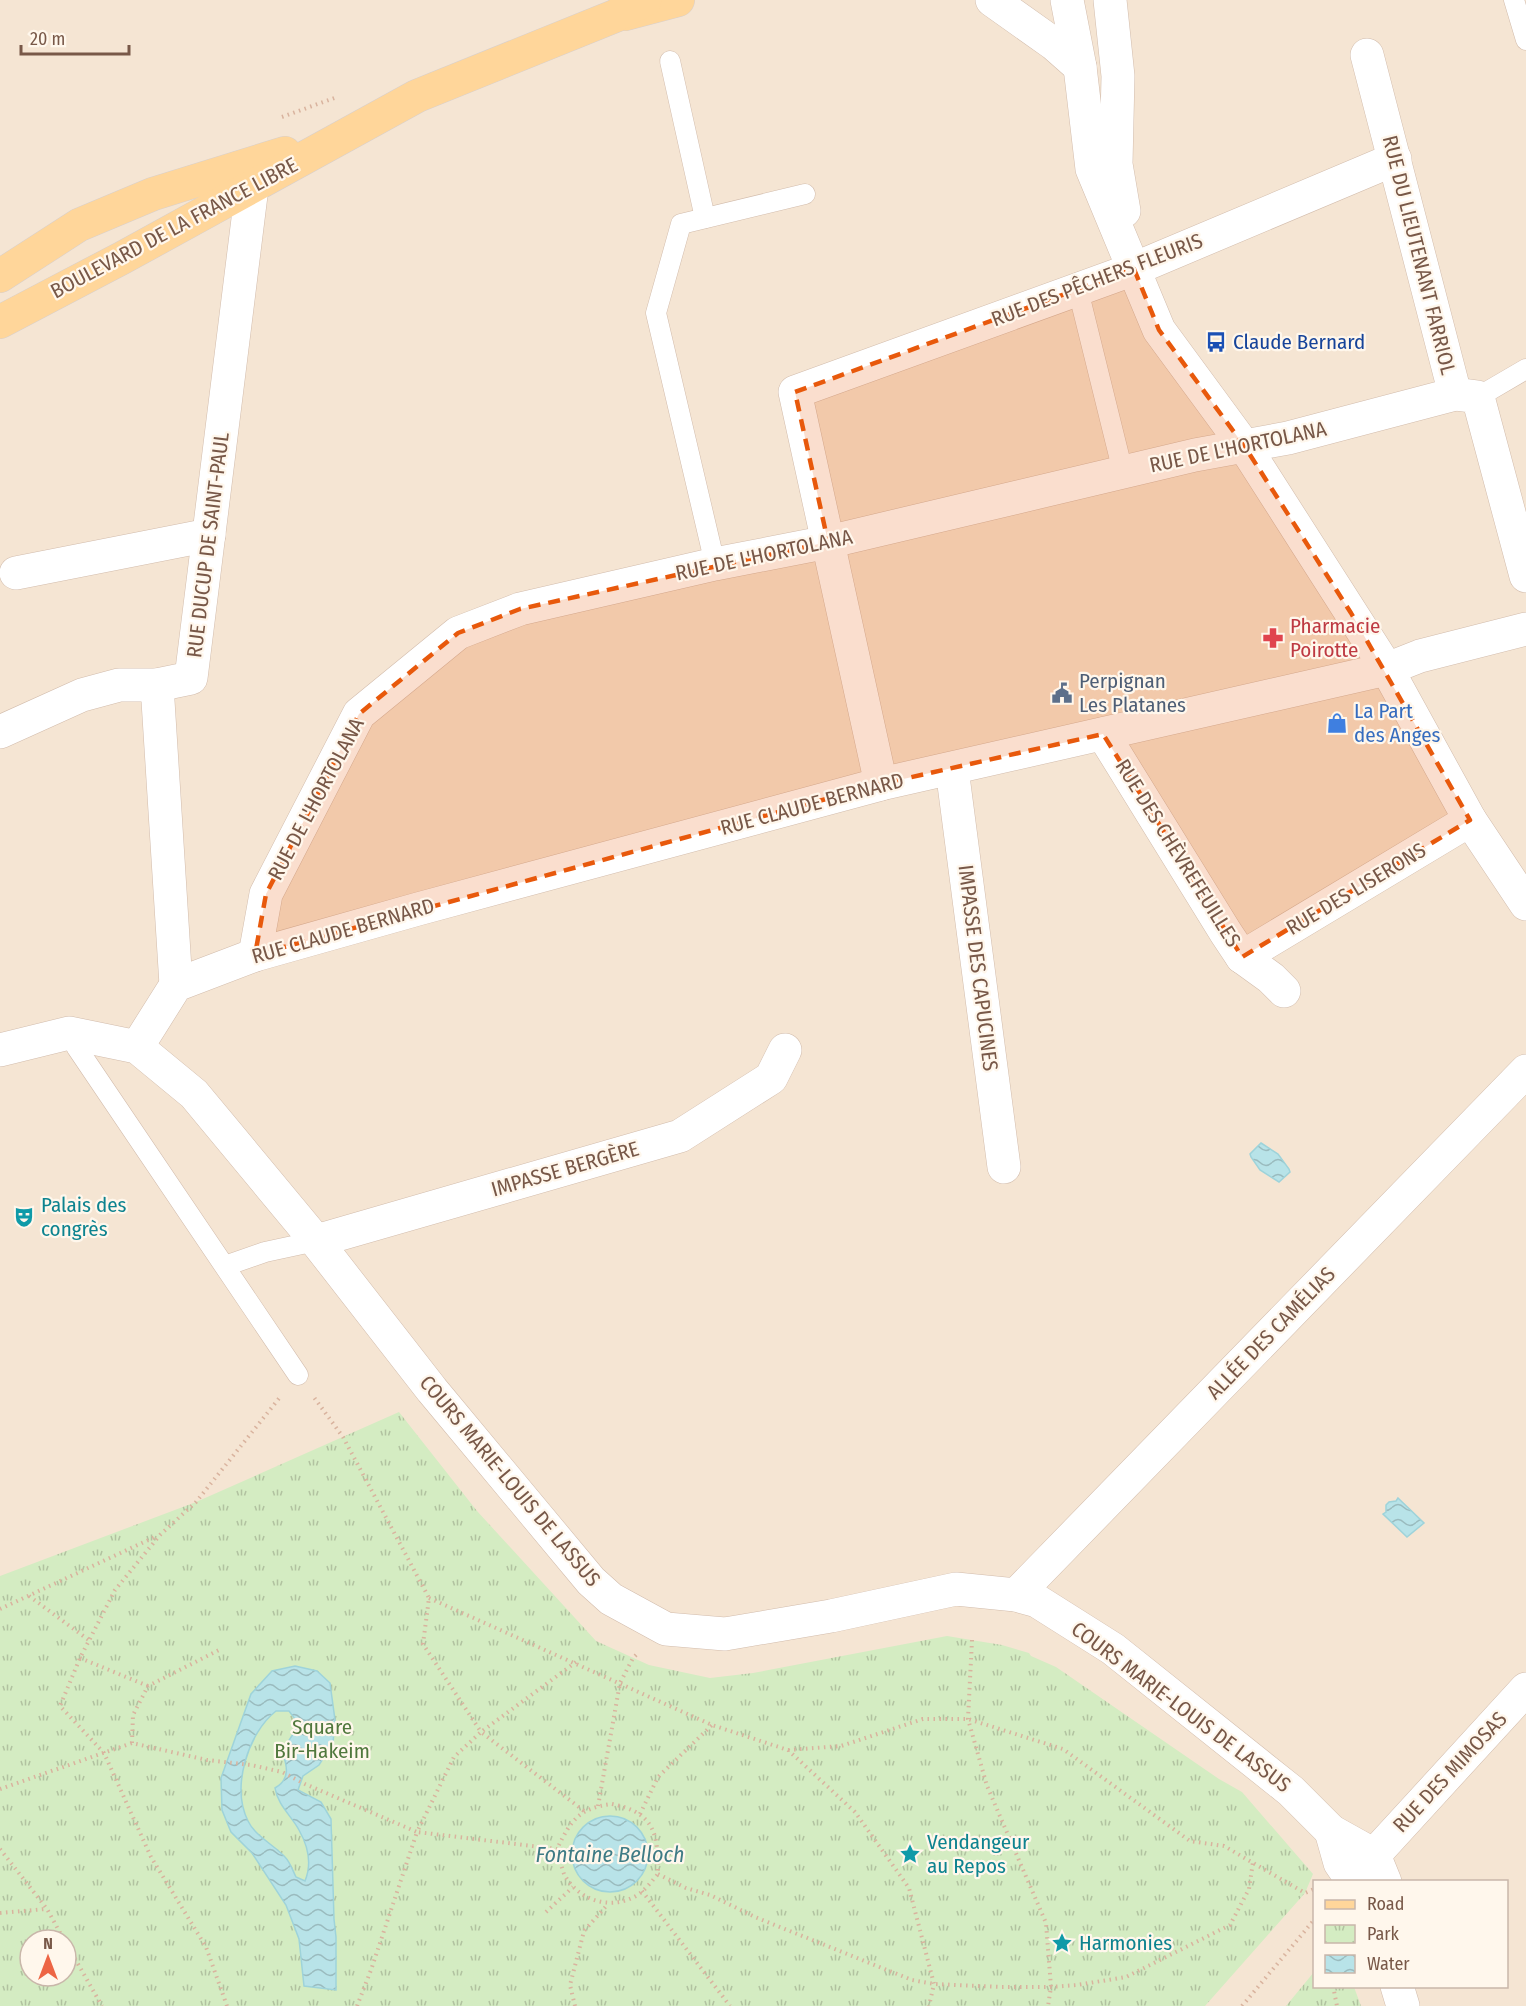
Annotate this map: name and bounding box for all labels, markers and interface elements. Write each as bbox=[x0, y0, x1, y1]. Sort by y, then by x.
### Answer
scale bar bbox=[21, 18, 129, 56]
text: 20 m bbox=[30, 28, 65, 50]
street label: RUE DU LIEUTENANT FARRIOL bbox=[1377, 133, 1462, 378]
street label: BOULEVARD DE LA FRANCE LIBRE bbox=[46, 152, 302, 304]
street label: RUE DES PÊCHERS FLEURIS bbox=[988, 228, 1206, 332]
place label: Claude Bernard bbox=[1233, 329, 1365, 355]
bus stop icon: Claude Bernard bbox=[1204, 330, 1228, 354]
street label: RUE DE L'HORTOLANA bbox=[1147, 416, 1329, 478]
street label: RUE DUCUP DE SAINT-PAUL bbox=[181, 430, 235, 659]
street label: RUE DE L'HORTOLANA bbox=[673, 524, 855, 586]
place label: Pharmacie Poirotte bbox=[1290, 613, 1380, 663]
pharmacy icon: Pharmacie Poirotte bbox=[1261, 626, 1285, 650]
place label: Perpignan Les Platanes bbox=[1079, 668, 1186, 718]
public building icon: Perpignan Les Platanes bbox=[1050, 681, 1074, 705]
place label: La Part des Anges bbox=[1354, 698, 1441, 748]
shop icon: La Part des Anges bbox=[1325, 711, 1349, 735]
street label: RUE DE L'HORTOLANA bbox=[262, 713, 370, 885]
street label: RUE DES CHÈVREFEUILLES bbox=[1110, 754, 1246, 952]
street label: RUE CLAUDE BERNARD bbox=[717, 767, 907, 841]
street label: RUE DES LISERONS bbox=[1281, 837, 1431, 941]
street label: IMPASSE DES CAPUCINES bbox=[952, 863, 1004, 1073]
street label: RUE CLAUDE BERNARD bbox=[249, 892, 437, 970]
street label: IMPASSE BERGÈRE bbox=[488, 1135, 642, 1202]
place label: Palais des congrès bbox=[41, 1192, 127, 1242]
theatre icon: Palais des congrès bbox=[12, 1205, 36, 1229]
street label: ALLÉE DES CAMÉLIAS bbox=[1201, 1261, 1341, 1405]
street label: COURS MARIE-LOUIS DE LASSUS bbox=[414, 1370, 606, 1592]
street label: COURS MARIE-LOUIS DE LASSUS bbox=[1066, 1616, 1296, 1798]
street label: RUE DES MIMOSAS bbox=[1387, 1706, 1513, 1838]
park label: Square Bir-Hakeim bbox=[274, 1714, 370, 1764]
place label: Vendangeur au Repos bbox=[927, 1829, 1030, 1879]
water label: Fontaine Belloch bbox=[536, 1841, 684, 1868]
place icon: Vendangeur au Repos bbox=[898, 1842, 922, 1866]
legend bbox=[1313, 1880, 1508, 1988]
text: Road bbox=[1367, 1893, 1404, 1915]
text: Park bbox=[1367, 1923, 1400, 1945]
north arrow bbox=[18, 1928, 78, 1988]
place label: Harmonies bbox=[1079, 1930, 1172, 1956]
place icon: Harmonies bbox=[1050, 1931, 1074, 1955]
text: N bbox=[43, 1934, 53, 1953]
text: Water bbox=[1367, 1953, 1410, 1975]

